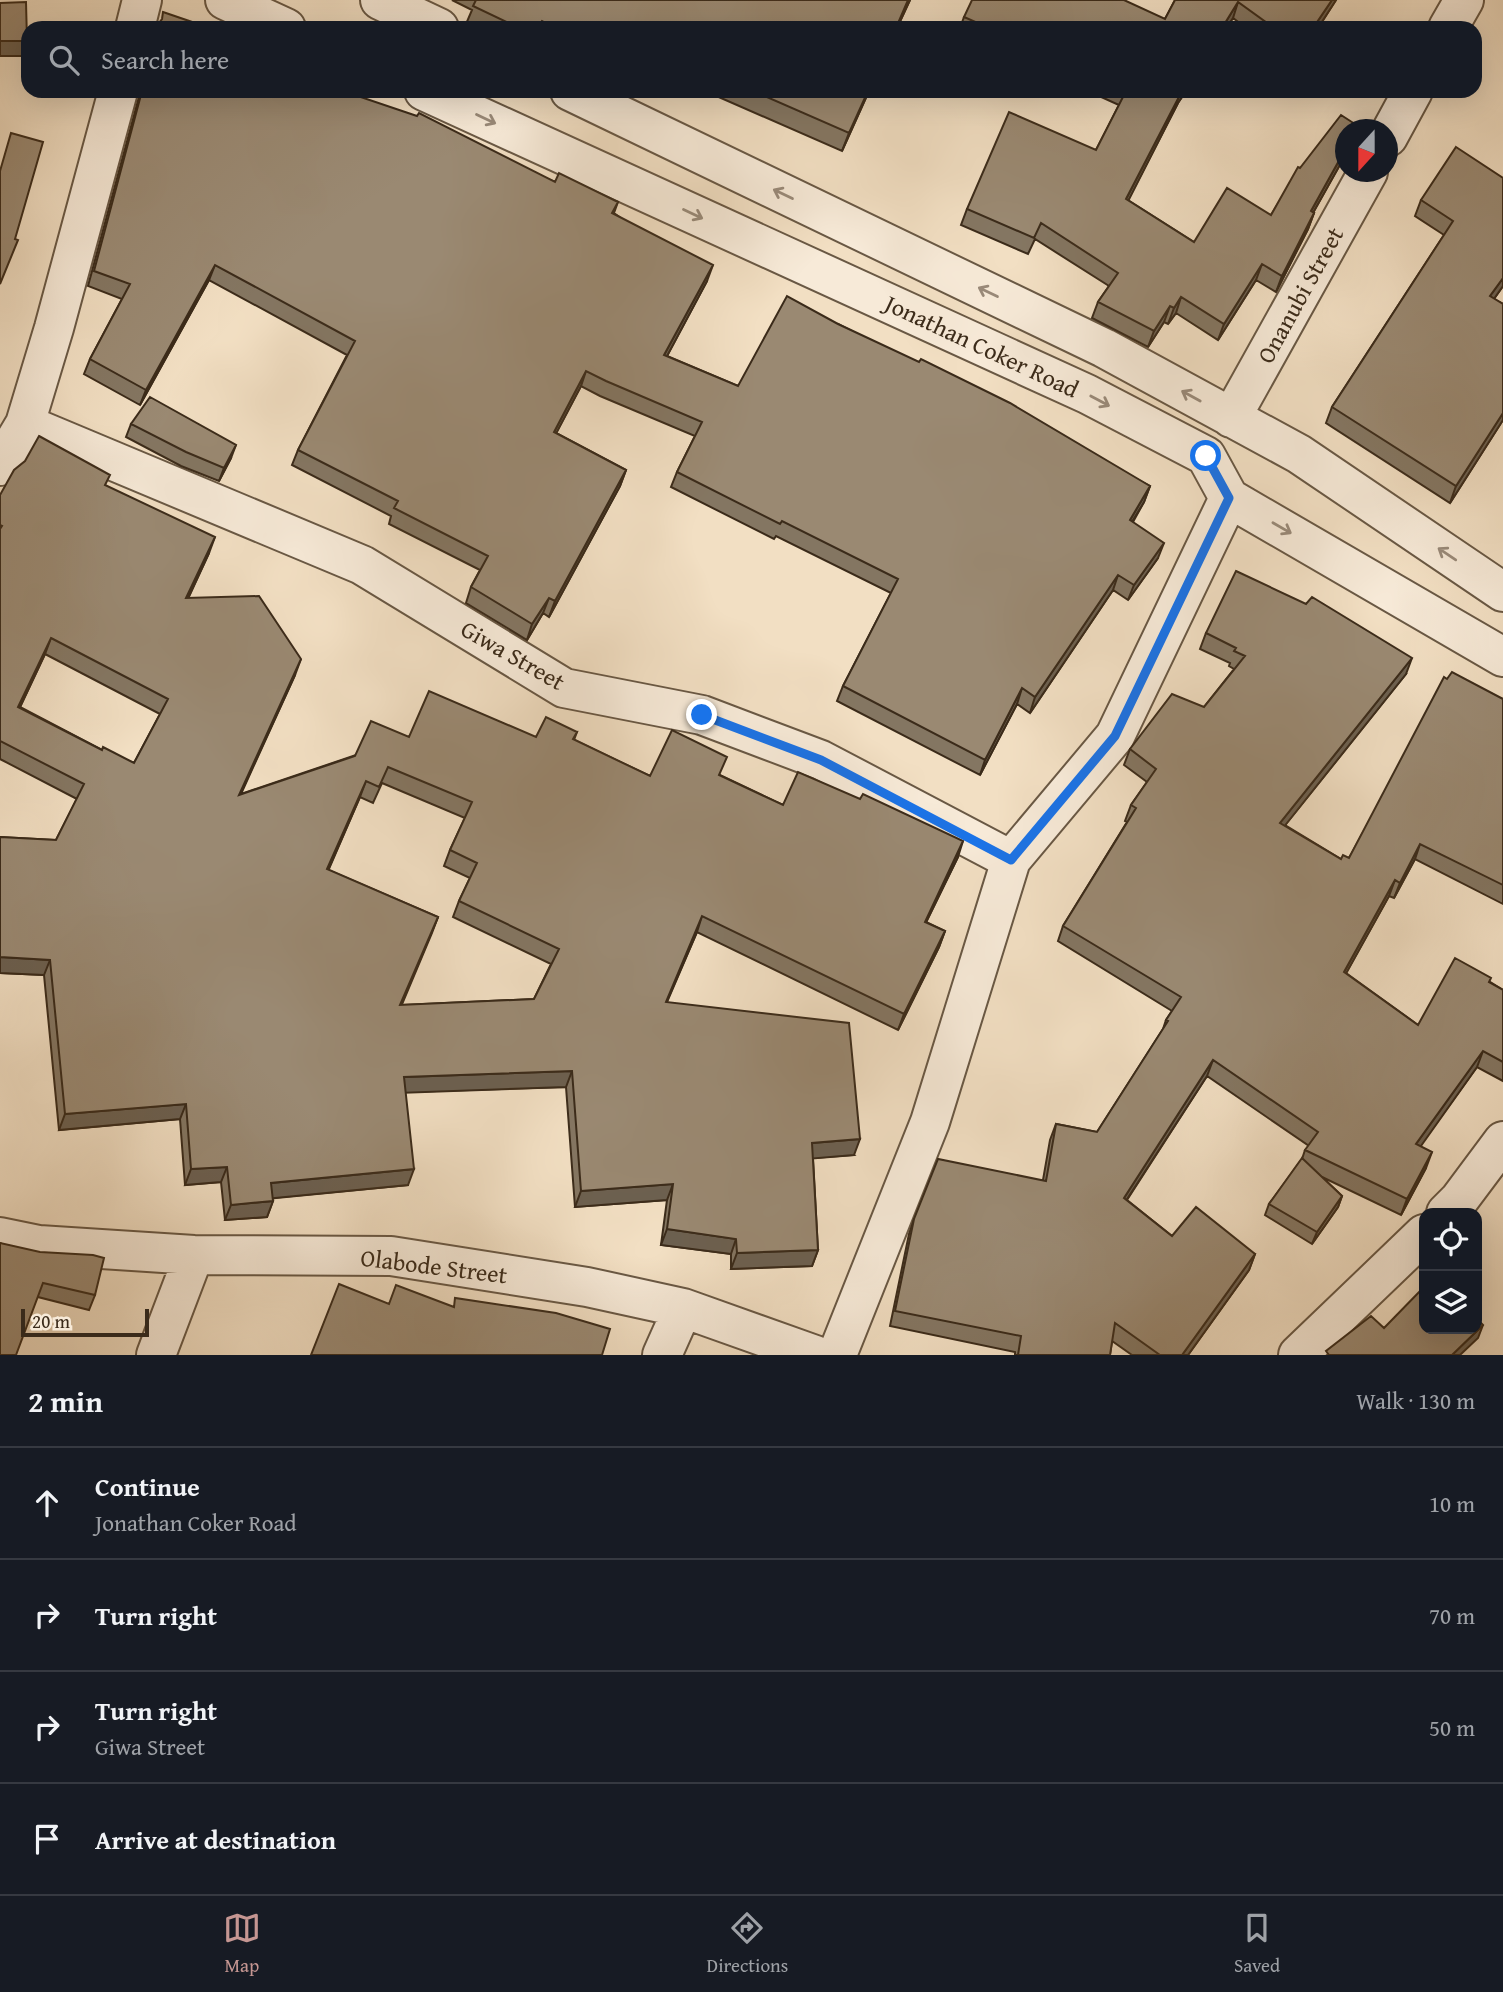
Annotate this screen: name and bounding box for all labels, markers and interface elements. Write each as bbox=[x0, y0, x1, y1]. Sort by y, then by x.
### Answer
search box bbox=[21, 21, 1482, 98]
text: Search here bbox=[101, 40, 229, 79]
icon: search bbox=[45, 41, 83, 79]
one-way arrow bbox=[475, 113, 496, 126]
north arrow bbox=[1335, 119, 1398, 182]
one-way arrow bbox=[773, 186, 794, 200]
one-way arrow bbox=[682, 208, 703, 221]
street label: Onanubi Street bbox=[1248, 220, 1352, 370]
street label: Jonathan Coker Road bbox=[877, 284, 1085, 406]
one-way arrow bbox=[978, 285, 999, 298]
one-way arrow bbox=[1181, 388, 1201, 402]
one-way arrow bbox=[1089, 395, 1110, 408]
route start bbox=[1190, 440, 1221, 471]
one-way arrow bbox=[1271, 521, 1291, 535]
one-way arrow bbox=[1437, 546, 1457, 560]
street label: Giwa Street bbox=[454, 611, 572, 699]
route end bbox=[686, 699, 717, 730]
map controls bbox=[1419, 1208, 1482, 1334]
button: locate bbox=[1419, 1208, 1482, 1271]
street label: Olabode Street bbox=[359, 1240, 510, 1292]
button: layers bbox=[1419, 1271, 1482, 1334]
scale bar bbox=[21, 1306, 149, 1338]
text: 20 m bbox=[32, 1307, 70, 1335]
text: 2 min bbox=[28, 1379, 103, 1423]
text: Walk · 130 m bbox=[1356, 1384, 1475, 1417]
text: Continue bbox=[95, 1467, 200, 1506]
icon: ahead bbox=[28, 1484, 66, 1522]
text: 10 m bbox=[1429, 1487, 1475, 1520]
text: Jonathan Coker Road bbox=[95, 1506, 297, 1539]
icon: right bbox=[28, 1596, 66, 1634]
text: Turn right bbox=[95, 1596, 217, 1635]
text: 70 m bbox=[1429, 1599, 1475, 1632]
text: Turn right bbox=[95, 1691, 217, 1730]
icon: right bbox=[28, 1708, 66, 1746]
text: 50 m bbox=[1429, 1711, 1475, 1744]
text: Giwa Street bbox=[95, 1730, 205, 1763]
icon: arrive bbox=[28, 1820, 66, 1858]
text: Arrive at destination bbox=[95, 1820, 336, 1859]
tab: Map bbox=[223, 1909, 261, 1979]
tab: Directions bbox=[707, 1909, 788, 1979]
tab: Saved bbox=[1234, 1909, 1280, 1979]

